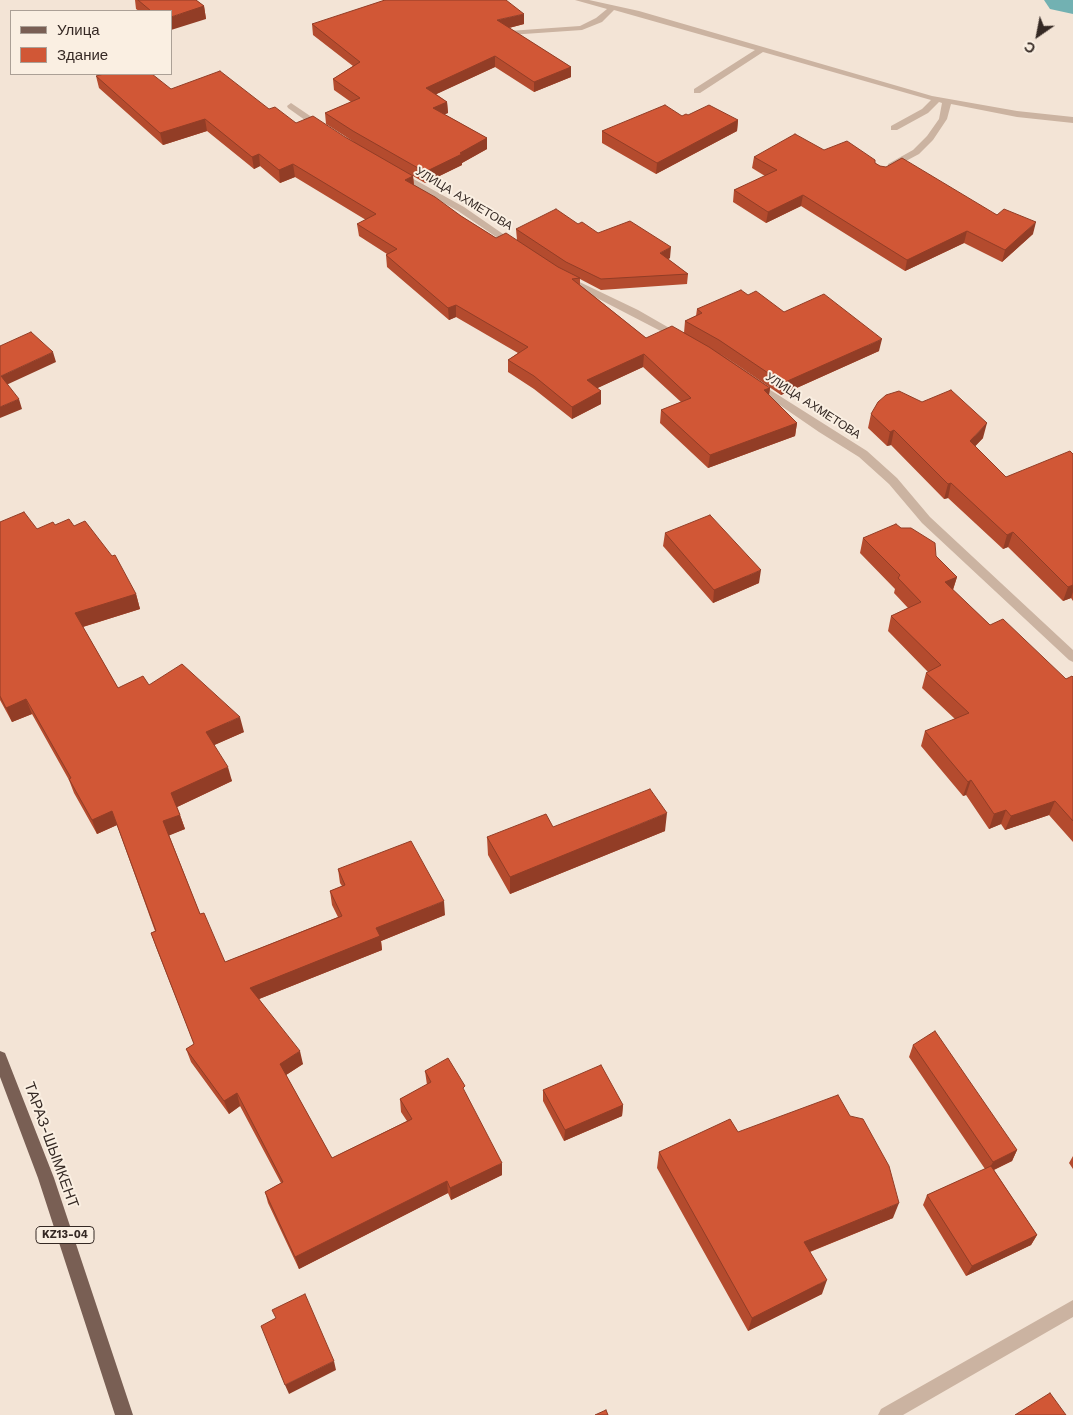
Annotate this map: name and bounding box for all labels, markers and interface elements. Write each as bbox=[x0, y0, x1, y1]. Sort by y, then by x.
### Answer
legend bbox=[10, 10, 172, 75]
north arrow bbox=[1013, 10, 1063, 60]
text: Улица bbox=[57, 21, 100, 39]
text: С bbox=[1021, 38, 1038, 57]
text: Здание bbox=[57, 46, 108, 64]
street label: УЛИЦА АХМЕТОВА bbox=[413, 164, 515, 234]
street label: УЛИЦА АХМЕТОВА bbox=[763, 370, 863, 442]
street label: ТАРАЗ-ШЫМКЕНТ bbox=[20, 1080, 82, 1210]
road number: KZ13-04 bbox=[36, 1226, 94, 1244]

